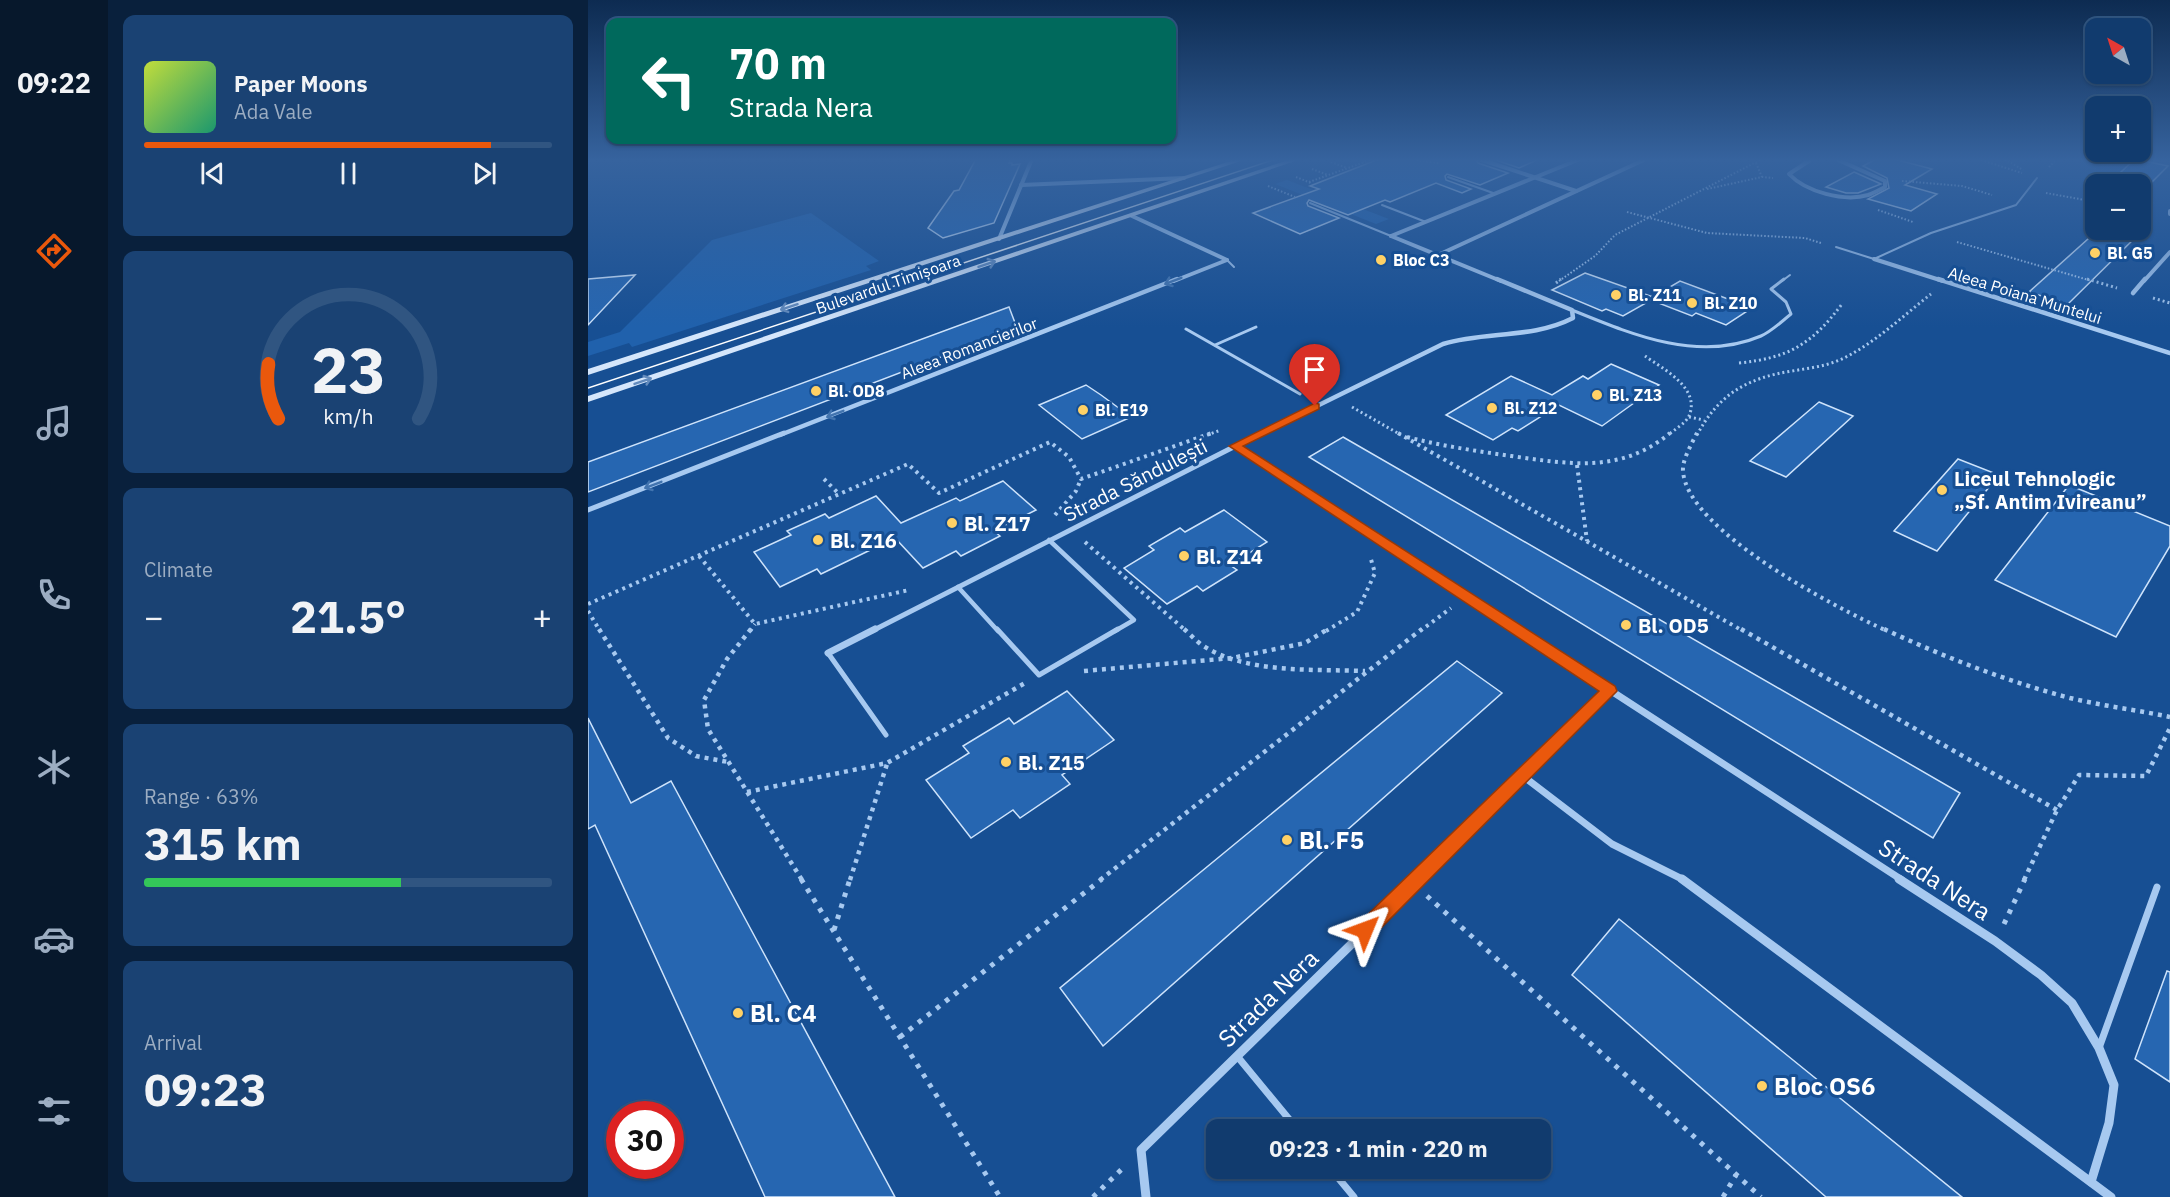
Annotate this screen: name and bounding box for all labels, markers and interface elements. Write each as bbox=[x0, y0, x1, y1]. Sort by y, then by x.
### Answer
north arrow bbox=[2085, 18, 2151, 84]
map controls bbox=[2085, 18, 2151, 240]
text: 70 m bbox=[729, 36, 827, 91]
icon: left bbox=[630, 42, 708, 120]
text: 09:22 bbox=[17, 65, 91, 100]
text: Paper Moons bbox=[234, 69, 367, 98]
text: Strada Nera bbox=[729, 89, 873, 124]
button: + bbox=[2085, 96, 2151, 162]
text: Ada Vale bbox=[234, 98, 313, 125]
icon: previous bbox=[196, 157, 229, 190]
icon: pause bbox=[332, 157, 365, 190]
icon: next bbox=[468, 157, 501, 190]
button: − bbox=[2085, 174, 2151, 240]
icon: directions bbox=[33, 230, 75, 272]
place label: Bl. G5 bbox=[2107, 243, 2153, 263]
marker: Bl. G5 bbox=[2088, 246, 2102, 260]
street label: Bulevardul Timișoara bbox=[813, 250, 963, 318]
place label: Bloc C3 bbox=[1393, 250, 1450, 270]
marker: Bloc C3 bbox=[1374, 253, 1388, 267]
one-way arrow bbox=[977, 258, 996, 269]
street label: Aleea Poiana Muntelui bbox=[1946, 262, 2104, 328]
one-way arrow bbox=[1164, 276, 1182, 287]
place label: Bl. Z11 bbox=[1628, 285, 1682, 305]
marker: Bl. Z11 bbox=[1609, 288, 1623, 302]
place label: Bl. Z10 bbox=[1704, 293, 1758, 313]
marker: Bl. Z10 bbox=[1685, 296, 1699, 310]
one-way arrow bbox=[780, 302, 799, 313]
street label: Aleea Romancierilor bbox=[898, 313, 1040, 383]
text: 23 bbox=[311, 329, 385, 410]
pin bbox=[1289, 344, 1340, 406]
icon: arrive bbox=[1298, 353, 1331, 386]
one-way arrow bbox=[633, 374, 652, 385]
place label: Bl. OD8 bbox=[828, 381, 885, 401]
marker: Bl. OD8 bbox=[809, 384, 823, 398]
place label: Bl. Z13 bbox=[1609, 385, 1662, 405]
marker: Bl. Z13 bbox=[1590, 388, 1604, 402]
place label: Bl. Z12 bbox=[1504, 398, 1557, 418]
place label: Bl. E19 bbox=[1095, 400, 1148, 420]
marker: Bl. Z12 bbox=[1485, 401, 1499, 415]
icon: music bbox=[33, 402, 75, 444]
text: km/h bbox=[323, 403, 373, 431]
marker: Bl. E19 bbox=[1076, 403, 1090, 417]
one-way arrow bbox=[826, 409, 844, 420]
street label: Strada Săndulești bbox=[1058, 432, 1212, 528]
place label: Liceul Tehnologic „Sf. Antim Ivireanu” bbox=[1954, 465, 2147, 515]
one-way arrow bbox=[644, 480, 663, 491]
marker: Liceul Tehnologic „Sf. Antim Ivireanu” bbox=[1935, 483, 1949, 497]
place label: Bl. Z17 bbox=[964, 510, 1031, 537]
marker: Bl. Z17 bbox=[945, 516, 959, 530]
place label: Bl. Z16 bbox=[830, 527, 897, 554]
marker: Bl. Z16 bbox=[811, 533, 825, 547]
place label: Bl. Z14 bbox=[1196, 543, 1263, 570]
marker: Bl. Z14 bbox=[1177, 549, 1191, 563]
text: Climate bbox=[144, 556, 213, 583]
icon: phone bbox=[33, 574, 75, 616]
text: 21.5° bbox=[290, 587, 406, 645]
text: − bbox=[144, 595, 164, 638]
text: + bbox=[532, 595, 552, 638]
place label: Bl. OD5 bbox=[1638, 612, 1709, 639]
marker: Bl. OD5 bbox=[1619, 618, 1633, 632]
icon: climate bbox=[33, 746, 75, 788]
place label: Bl. Z15 bbox=[1018, 749, 1085, 776]
marker: Bl. Z15 bbox=[999, 755, 1013, 769]
text: Range · 63% bbox=[144, 783, 259, 810]
text: 315 km bbox=[144, 814, 302, 872]
place label: Bl. F5 bbox=[1299, 824, 1364, 856]
street label: Strada Nera bbox=[1873, 831, 1998, 927]
marker: Bl. F5 bbox=[1280, 833, 1294, 847]
position arrow bbox=[1333, 898, 1397, 962]
icon: car bbox=[33, 918, 75, 960]
street label: Strada Nera bbox=[1211, 942, 1325, 1054]
place label: Bl. C4 bbox=[750, 997, 817, 1029]
marker: Bl. C4 bbox=[731, 1006, 745, 1020]
text: Arrival bbox=[144, 1029, 202, 1056]
text: 09:23 bbox=[144, 1060, 267, 1118]
place label: Bloc OS6 bbox=[1774, 1070, 1875, 1102]
marker: Bloc OS6 bbox=[1755, 1079, 1769, 1093]
icon: filters bbox=[33, 1090, 75, 1132]
speed limit sign: 30 bbox=[606, 1101, 684, 1179]
text: 09:23 · 1 min · 220 m bbox=[1269, 1134, 1488, 1163]

